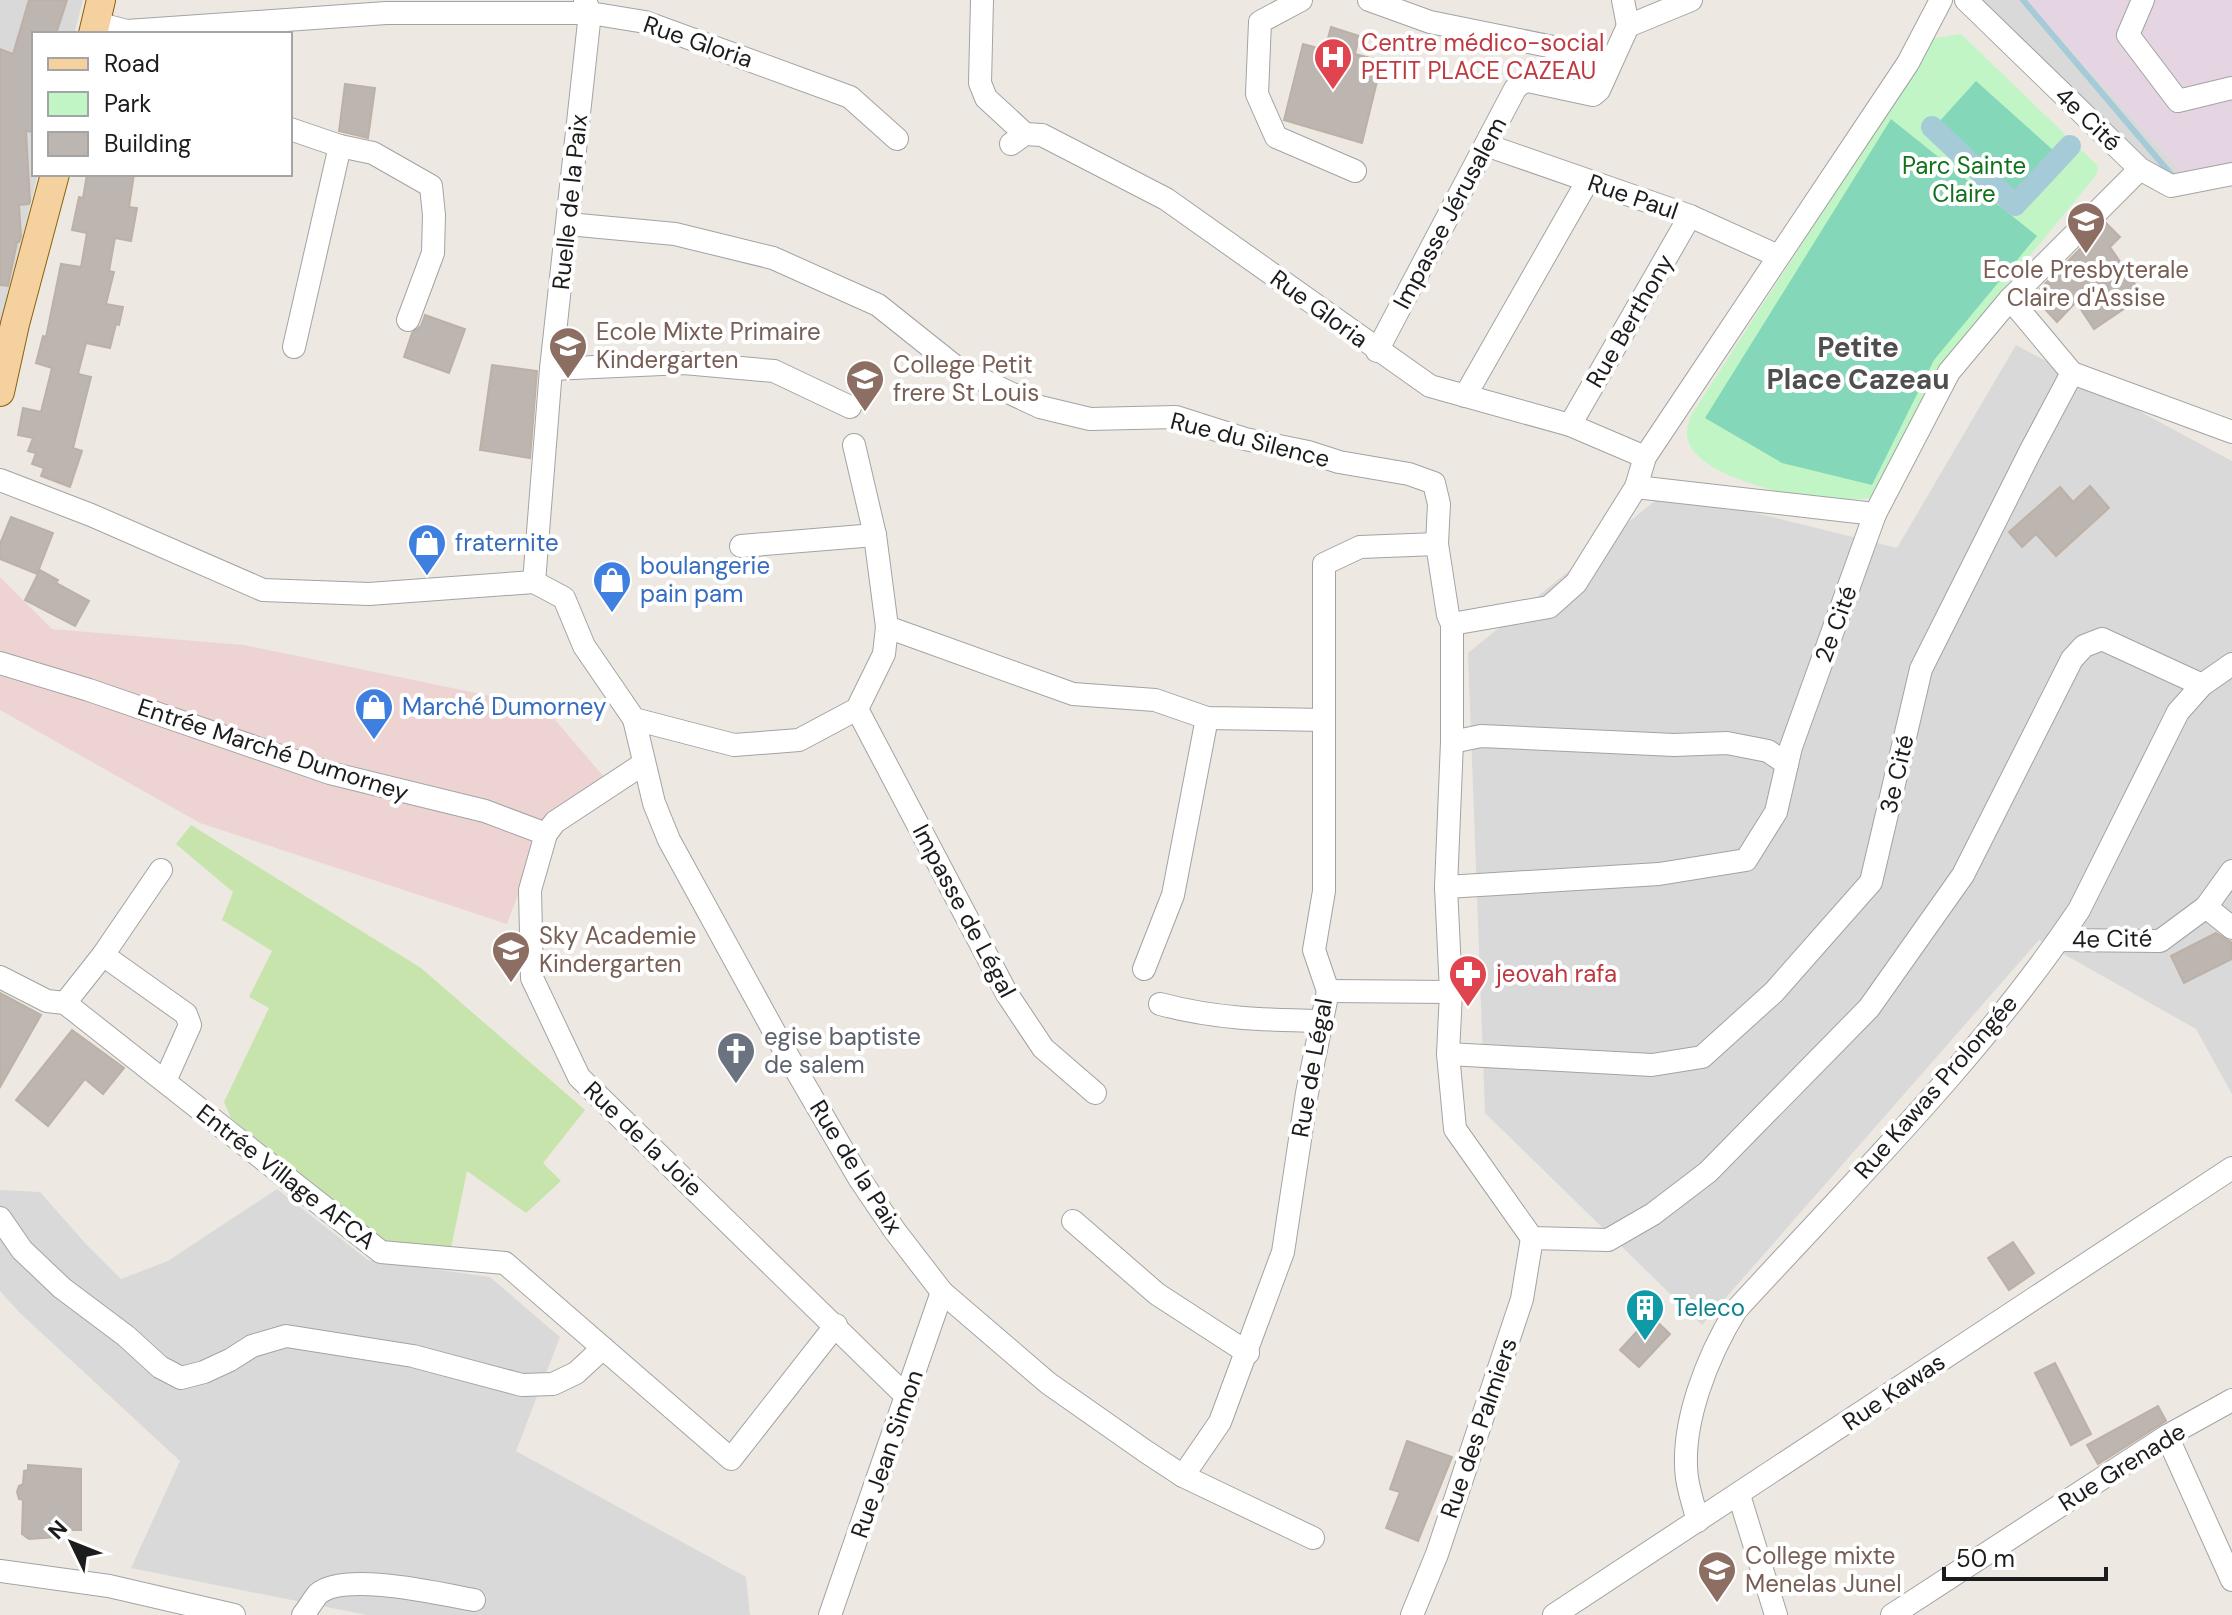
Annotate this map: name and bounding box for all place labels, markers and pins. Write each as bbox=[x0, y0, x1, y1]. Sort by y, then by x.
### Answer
place label: Centre médico-social PETIT PLACE CAZEAU bbox=[1361, 27, 1604, 86]
hospital icon: Centre médico-social PETIT PLACE CAZEAU bbox=[1312, 36, 1354, 91]
school or university icon: Ecole Presbyterale Claire d'Assise bbox=[2065, 200, 2107, 255]
place label: Ecole Presbyterale Claire d'Assise bbox=[1983, 254, 2189, 313]
place label: Ecole Mixte Primaire Kindergarten bbox=[596, 316, 821, 375]
school or university icon: Ecole Mixte Primaire Kindergarten bbox=[547, 325, 589, 380]
place label: College Petit frere St Louis bbox=[893, 349, 1039, 408]
school or university icon: College Petit frere St Louis bbox=[844, 358, 886, 413]
shop icon: fraternite bbox=[406, 522, 448, 577]
place label: fraternite bbox=[455, 527, 559, 558]
place label: boulangerie pain pam bbox=[640, 550, 770, 609]
shop icon: boulangerie pain pam bbox=[591, 559, 633, 614]
shop icon: Marché Dumorney bbox=[353, 686, 395, 741]
place label: Marché Dumorney bbox=[402, 691, 606, 722]
place label: Sky Academie Kindergarten bbox=[539, 920, 696, 979]
school or university icon: Sky Academie Kindergarten bbox=[490, 929, 532, 984]
pharmacy icon: jeovah rafa bbox=[1447, 953, 1489, 1008]
place label: jeovah rafa bbox=[1495, 958, 1617, 989]
place label: egise baptiste de salem bbox=[764, 1021, 921, 1080]
church icon: egise baptiste de salem bbox=[715, 1030, 757, 1085]
building icon: Teleco bbox=[1624, 1287, 1666, 1342]
place label: Teleco bbox=[1673, 1292, 1745, 1323]
place label: College mixte Menelas Junel bbox=[1745, 1540, 1902, 1599]
school or university icon: College mixte Menelas Junel bbox=[1696, 1549, 1738, 1604]

